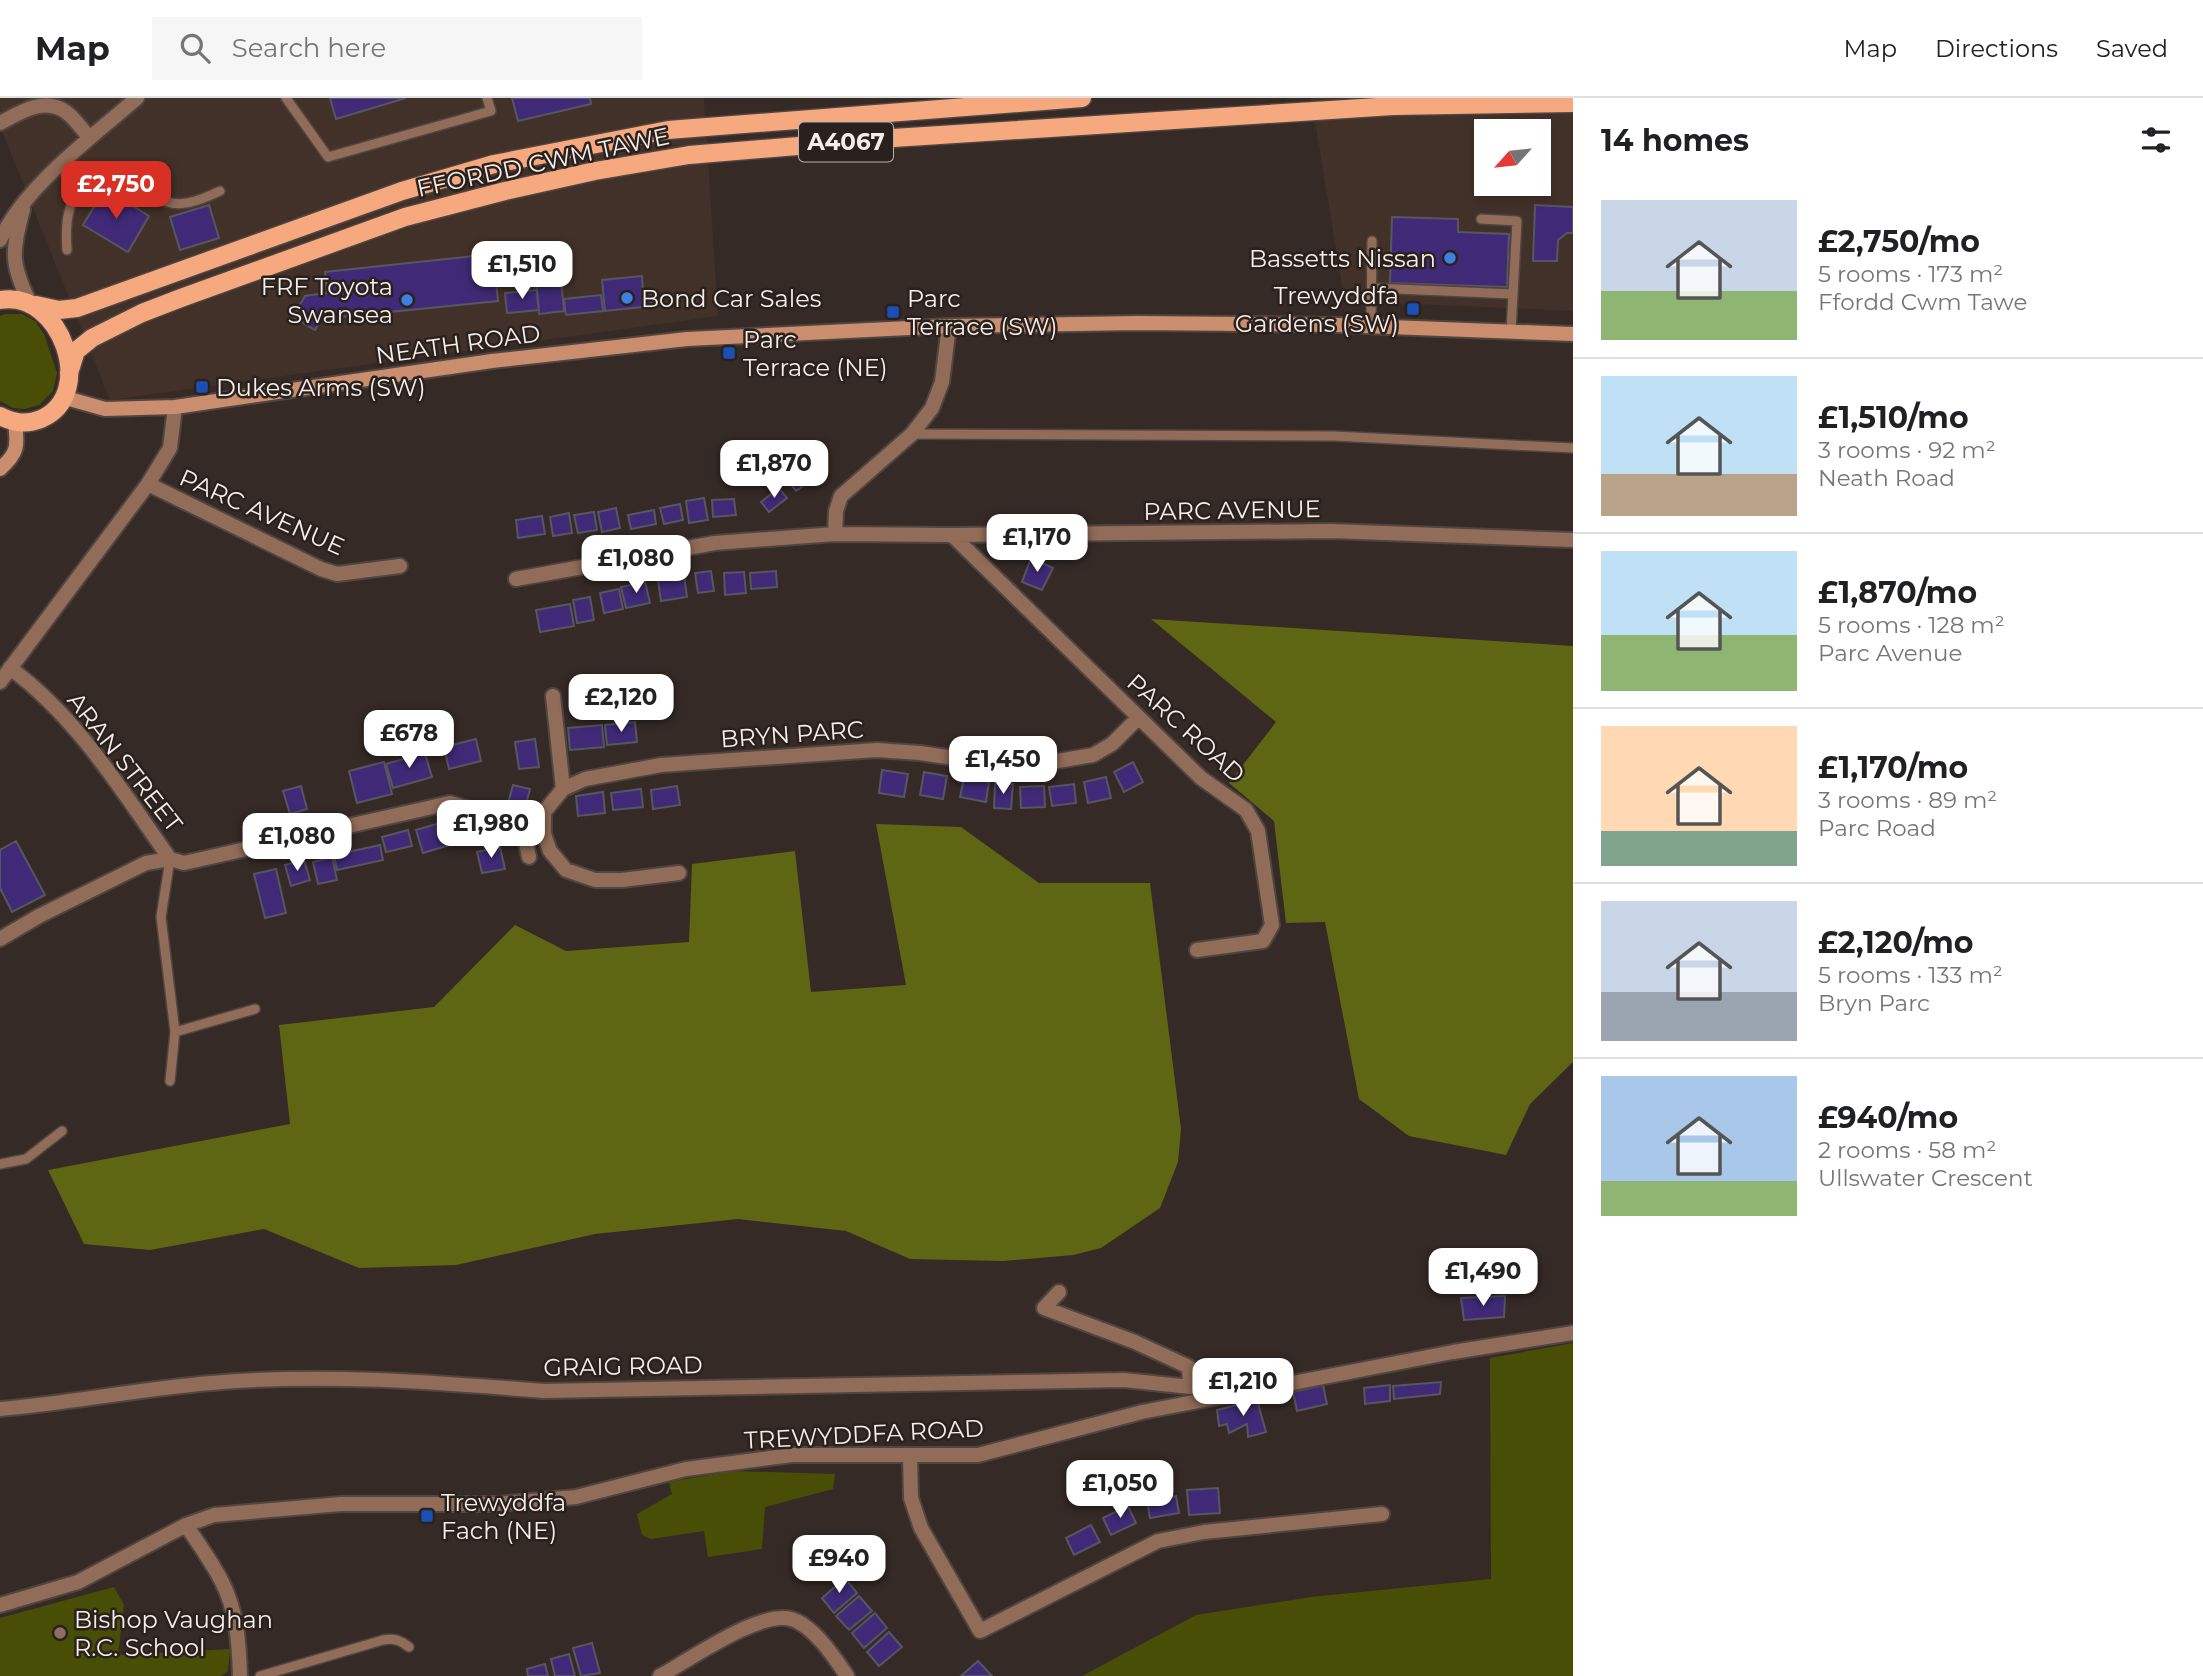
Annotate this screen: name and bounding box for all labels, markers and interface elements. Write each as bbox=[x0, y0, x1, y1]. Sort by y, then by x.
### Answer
search box bbox=[152, 17, 642, 80]
text: Map bbox=[35, 28, 110, 68]
icon: search bbox=[176, 29, 214, 67]
text: Search here bbox=[232, 32, 386, 64]
text: Map bbox=[1844, 34, 1897, 63]
text: Directions bbox=[1935, 34, 2058, 63]
text: Saved bbox=[2096, 34, 2168, 63]
north arrow bbox=[1474, 119, 1550, 196]
map controls bbox=[1474, 119, 1551, 196]
street label: FFORDD CWM TAWE bbox=[414, 121, 672, 203]
icon: filters bbox=[2137, 121, 2175, 159]
road number: A4067 bbox=[799, 122, 893, 162]
text: 14 homes bbox=[1601, 122, 1749, 159]
pin: £2,750 bbox=[59, 162, 173, 221]
text: £2,750 bbox=[77, 170, 155, 198]
text: £2,750/mo bbox=[1818, 223, 1980, 260]
icon: home bbox=[1657, 228, 1741, 312]
pin: £1,510 bbox=[465, 242, 579, 301]
place label: Bassetts Nissan bbox=[1249, 244, 1436, 273]
text: £1,510 bbox=[487, 250, 557, 278]
marker: Bassetts Nissan bbox=[1442, 250, 1458, 266]
text: 5 rooms · 173 m² bbox=[1818, 260, 2003, 288]
place label: FRF Toyota Swansea bbox=[261, 272, 393, 329]
place label: Trewyddfa Gardens (SW) bbox=[1235, 281, 1399, 338]
place label: Bond Car Sales bbox=[641, 284, 821, 313]
place label: Parc Terrace (SW) bbox=[907, 284, 1058, 341]
text: Ffordd Cwm Tawe bbox=[1818, 288, 2027, 316]
marker: Bond Car Sales bbox=[619, 290, 635, 306]
marker: FRF Toyota Swansea bbox=[399, 292, 415, 308]
marker: Trewyddfa Gardens (SW) bbox=[1405, 301, 1421, 317]
marker: Parc Terrace (SW) bbox=[885, 304, 901, 320]
street label: NEATH ROAD bbox=[374, 318, 542, 370]
place label: Parc Terrace (NE) bbox=[743, 325, 888, 382]
marker: Parc Terrace (NE) bbox=[721, 345, 737, 361]
place label: Dukes Arms (SW) bbox=[216, 373, 426, 402]
marker: Dukes Arms (SW) bbox=[194, 379, 210, 395]
text: £1,510/mo bbox=[1818, 399, 1969, 436]
icon: home bbox=[1657, 404, 1741, 488]
text: 3 rooms · 92 m² bbox=[1818, 436, 1996, 464]
pin: £1,870 bbox=[717, 440, 831, 500]
text: £1,870 bbox=[736, 449, 812, 477]
street label: PARC AVENUE bbox=[175, 463, 349, 561]
text: Neath Road bbox=[1818, 464, 1955, 492]
street label: PARC AVENUE bbox=[1143, 494, 1321, 526]
pin: £1,170 bbox=[980, 514, 1094, 574]
text: £1,170 bbox=[1003, 523, 1071, 551]
pin: £1,080 bbox=[579, 536, 693, 595]
text: £1,080 bbox=[598, 544, 674, 572]
text: £1,870/mo bbox=[1818, 574, 1977, 611]
icon: home bbox=[1657, 579, 1741, 663]
text: 5 rooms · 128 m² bbox=[1818, 611, 2005, 639]
text: Parc Avenue bbox=[1818, 639, 1962, 667]
street label: PARC ROAD bbox=[1121, 668, 1251, 788]
pin: £2,120 bbox=[564, 674, 678, 734]
text: £2,120 bbox=[585, 683, 657, 711]
street label: ARAN STREET bbox=[62, 686, 189, 838]
pin: £678 bbox=[368, 710, 450, 770]
street label: BRYN PARC bbox=[719, 715, 865, 753]
text: £678 bbox=[380, 719, 438, 747]
pin: £1,450 bbox=[946, 736, 1060, 796]
text: £1,450 bbox=[965, 745, 1041, 773]
text: £1,170/mo bbox=[1818, 749, 1968, 786]
icon: home bbox=[1657, 754, 1741, 838]
text: 3 rooms · 89 m² bbox=[1818, 786, 1997, 814]
pin: £1,980 bbox=[434, 800, 548, 860]
text: £1,980 bbox=[453, 809, 529, 837]
pin: £1,080 bbox=[240, 814, 354, 873]
text: Parc Road bbox=[1818, 814, 1936, 842]
text: £1,080 bbox=[259, 822, 335, 850]
text: £2,120/mo bbox=[1818, 924, 1973, 961]
icon: home bbox=[1657, 929, 1741, 1013]
text: 5 rooms · 133 m² bbox=[1818, 961, 2003, 989]
text: Bryn Parc bbox=[1818, 989, 1930, 1017]
text: £940/mo bbox=[1818, 1099, 1958, 1136]
icon: home bbox=[1657, 1104, 1741, 1188]
text: 2 rooms · 58 m² bbox=[1818, 1136, 1996, 1164]
text: Ullswater Crescent bbox=[1818, 1164, 2033, 1192]
pin: £1,490 bbox=[1426, 1248, 1540, 1308]
text: £1,490 bbox=[1445, 1257, 1521, 1285]
street label: GRAIG ROAD bbox=[543, 1350, 703, 1382]
pin: £1,210 bbox=[1186, 1358, 1300, 1418]
text: £1,210 bbox=[1208, 1367, 1278, 1395]
street label: TREWYDDFA ROAD bbox=[743, 1413, 985, 1455]
pin: £1,050 bbox=[1063, 1460, 1177, 1520]
text: £1,050 bbox=[1082, 1469, 1158, 1497]
place label: Trewyddfa Fach (NE) bbox=[441, 1488, 566, 1545]
marker: Trewyddfa Fach (NE) bbox=[419, 1508, 435, 1524]
pin: £940 bbox=[798, 1536, 880, 1595]
text: £940 bbox=[808, 1544, 870, 1572]
place label: Bishop Vaughan R.C. School bbox=[74, 1605, 273, 1662]
marker: Bishop Vaughan R.C. School bbox=[52, 1625, 68, 1641]

